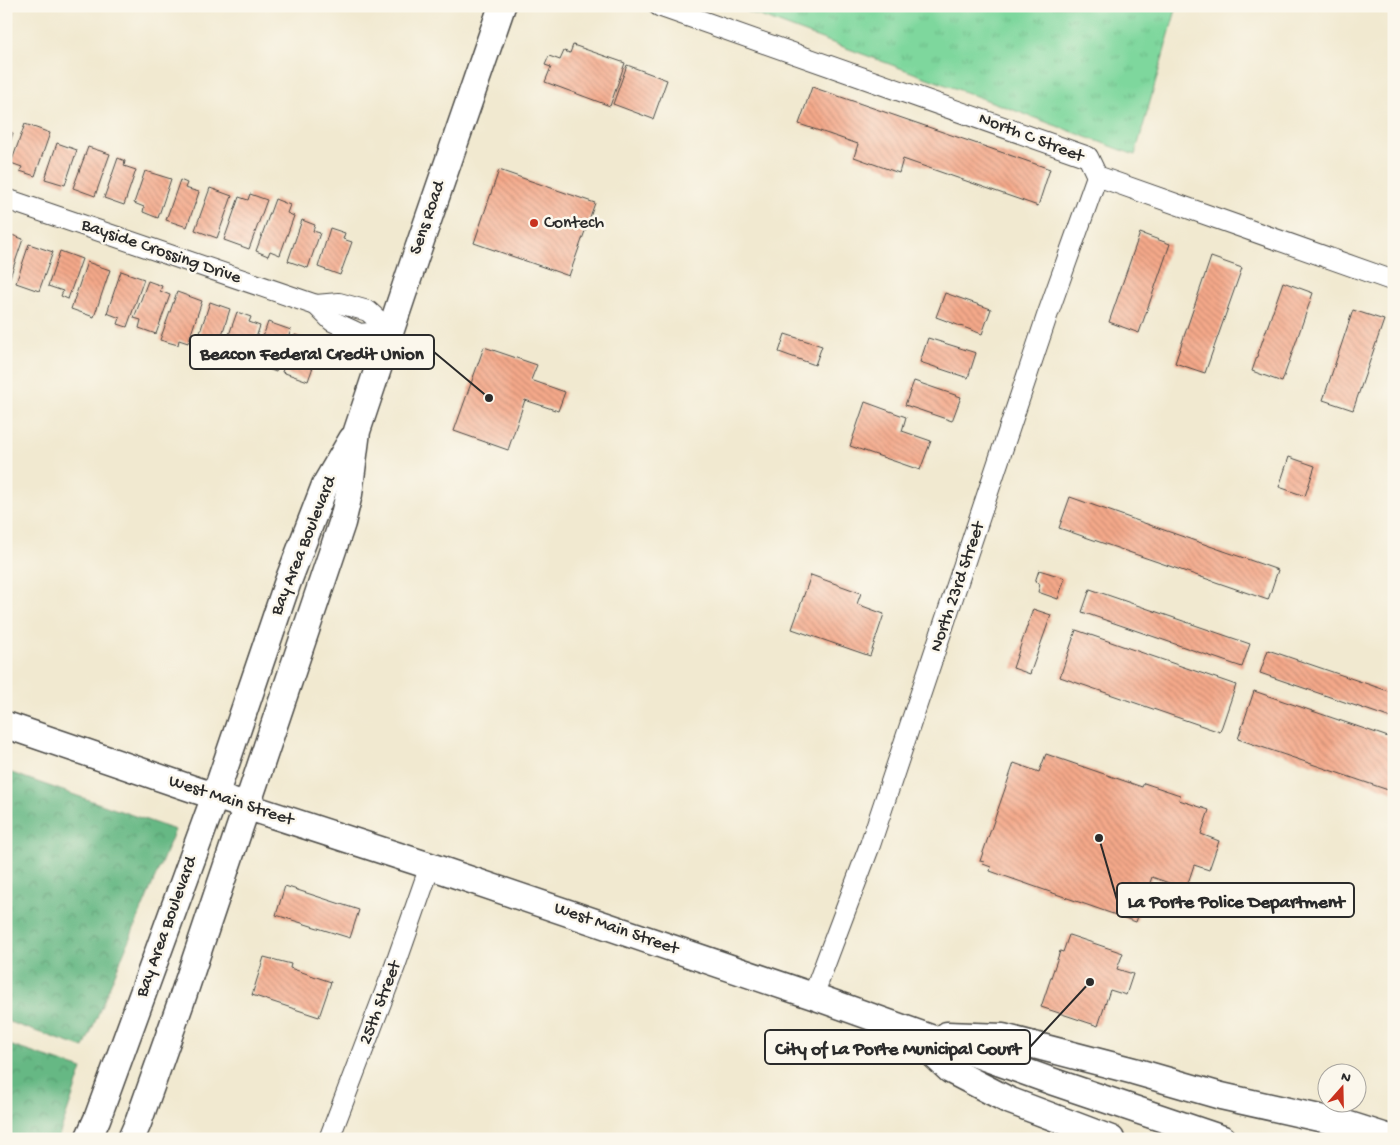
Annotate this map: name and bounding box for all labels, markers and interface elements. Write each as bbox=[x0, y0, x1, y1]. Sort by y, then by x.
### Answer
street label: North C Street bbox=[976, 108, 1088, 168]
street label: Sens Road bbox=[406, 177, 451, 258]
place label: Contech bbox=[544, 213, 604, 234]
street label: Bayside Crossing Drive bbox=[77, 214, 244, 289]
marker: Contech bbox=[528, 217, 540, 229]
callout: Beacon Federal Credit Union bbox=[190, 335, 434, 369]
text: Beacon Federal Credit Union bbox=[199, 344, 425, 367]
street label: Bay Area Boulevard bbox=[266, 472, 342, 619]
street label: North 23rd Street bbox=[926, 518, 991, 655]
street label: West Main Street bbox=[166, 771, 298, 832]
street label: Bay Area Boulevard bbox=[131, 853, 203, 1001]
callout: La Porte Police Department bbox=[1117, 883, 1354, 917]
text: La Porte Police Department bbox=[1127, 892, 1347, 915]
street label: West Main Street bbox=[551, 898, 682, 961]
street label: 25th Street bbox=[356, 957, 407, 1048]
callout: City of La Porte Municipal Court bbox=[765, 1030, 1030, 1064]
text: City of La Porte Municipal Court bbox=[774, 1039, 1023, 1062]
north arrow bbox=[1318, 1062, 1368, 1112]
text: N bbox=[1338, 1069, 1353, 1088]

